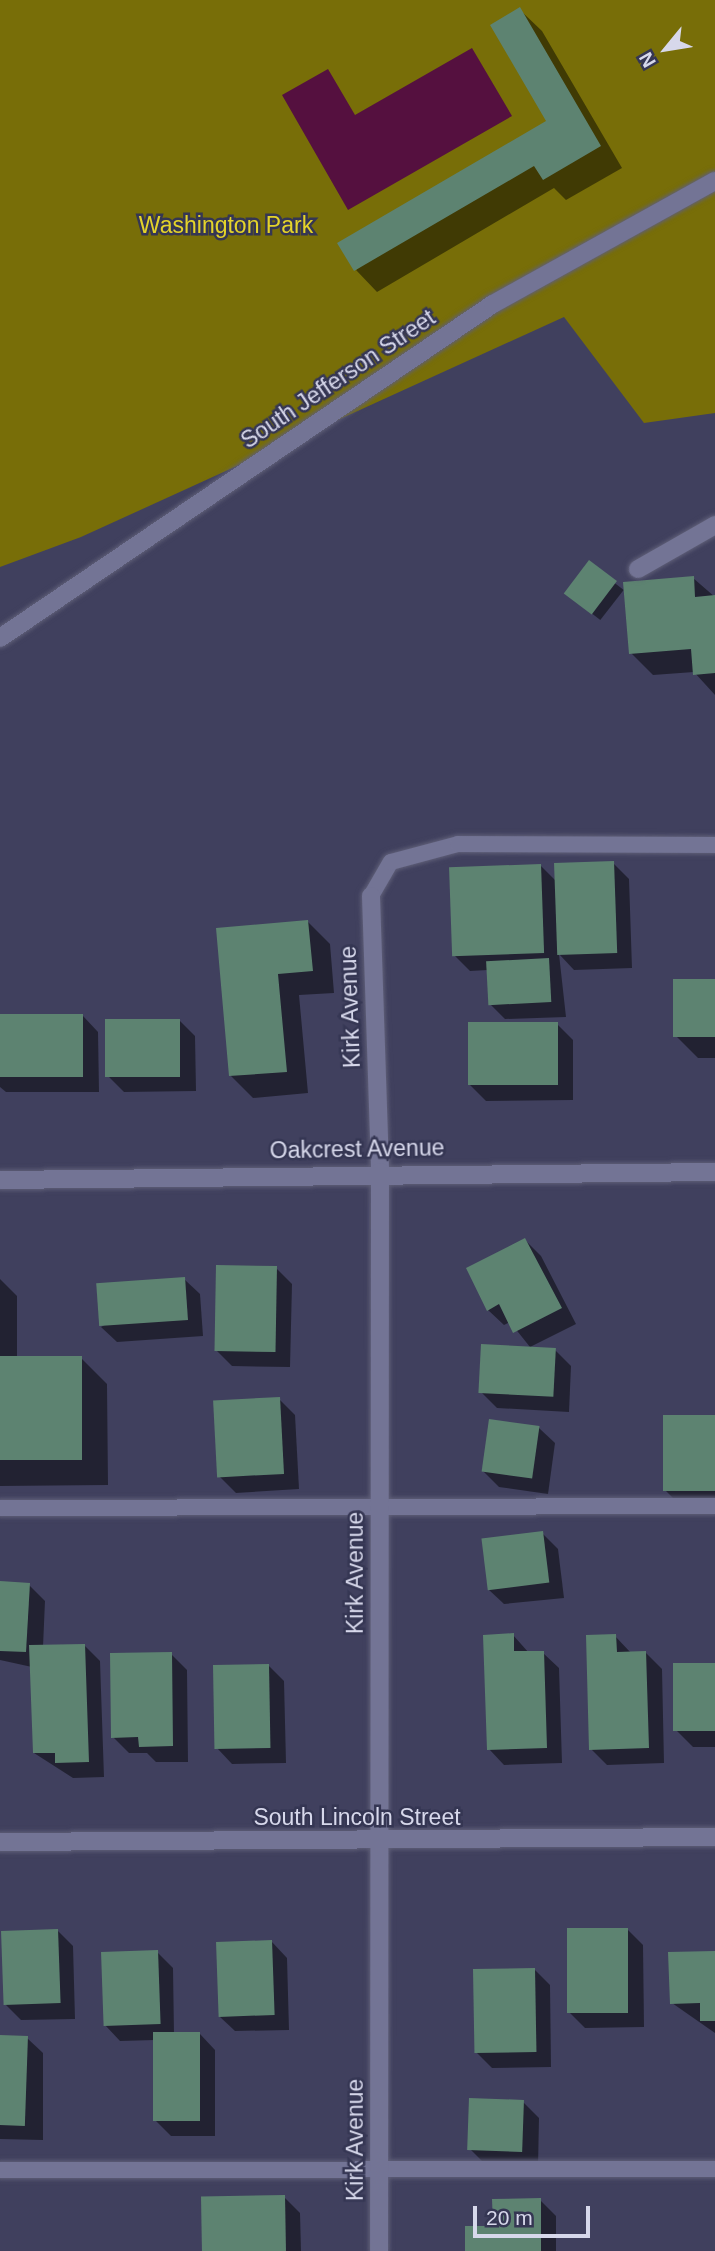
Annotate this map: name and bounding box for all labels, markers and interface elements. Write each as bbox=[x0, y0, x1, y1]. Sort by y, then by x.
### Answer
north arrow bbox=[631, 14, 701, 84]
text: N bbox=[635, 49, 660, 71]
park label: Washington Park bbox=[139, 211, 313, 239]
street label: South Jefferson Street bbox=[236, 304, 440, 454]
street label: Kirk Avenue bbox=[334, 945, 366, 1069]
street label: Oakcrest Avenue bbox=[269, 1134, 445, 1164]
street label: Kirk Avenue bbox=[341, 1511, 369, 1635]
street label: South Lincoln Street bbox=[253, 1803, 461, 1831]
street label: Kirk Avenue bbox=[341, 2078, 369, 2202]
scale bar bbox=[477, 2192, 594, 2236]
text: 20 m bbox=[486, 2206, 533, 2229]

